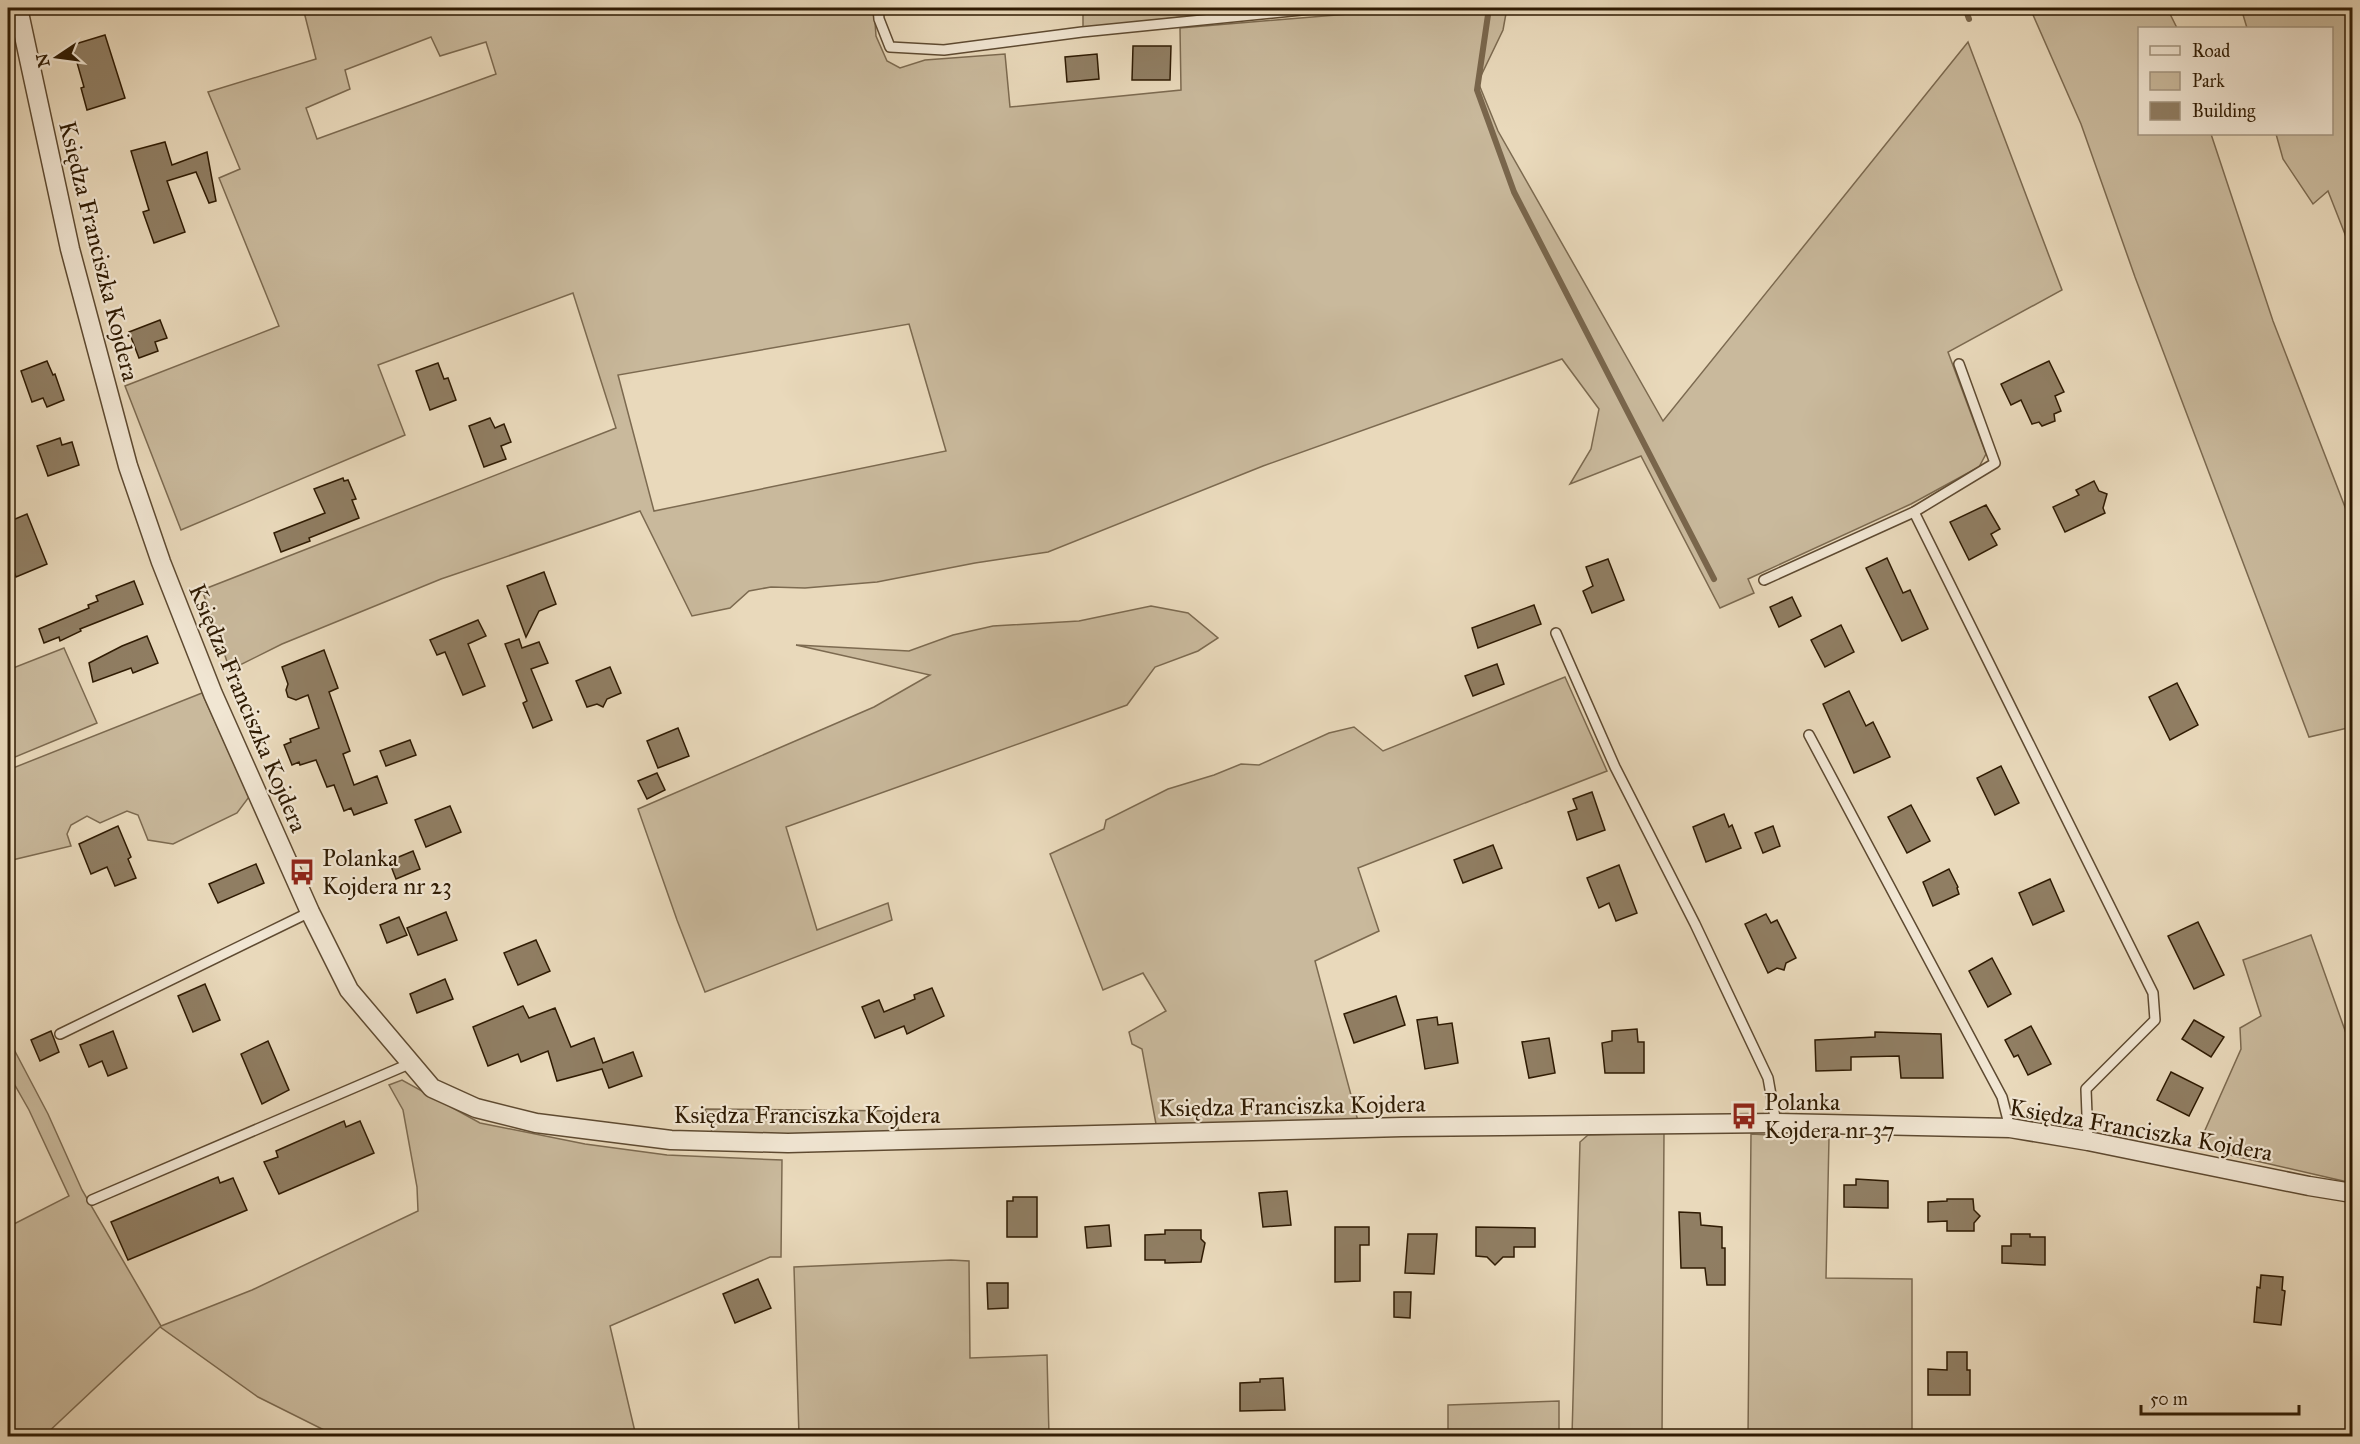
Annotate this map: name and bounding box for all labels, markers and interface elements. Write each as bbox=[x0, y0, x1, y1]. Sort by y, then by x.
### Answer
north arrow bbox=[27, 27, 87, 87]
legend bbox=[2138, 27, 2333, 135]
text: Road bbox=[2192, 40, 2230, 62]
text: N bbox=[32, 51, 54, 69]
text: Park bbox=[2192, 70, 2225, 92]
text: Building bbox=[2192, 100, 2256, 123]
street label: Księdza Franciszka Kojdera bbox=[52, 118, 146, 385]
street label: Księdza Franciszka Kojdera bbox=[182, 579, 314, 838]
place label: Polanka Kojdera nr 23 bbox=[322, 843, 452, 901]
bus stop icon: Polanka Kojdera nr 23 bbox=[287, 857, 317, 887]
place label: Polanka Kojdera nr 37 bbox=[1764, 1087, 1895, 1145]
street label: Księdza Franciszka Kojdera bbox=[1158, 1089, 1427, 1123]
street label: Księdza Franciszka Kojdera bbox=[2007, 1092, 2276, 1168]
street label: Księdza Franciszka Kojdera bbox=[674, 1100, 941, 1130]
bus stop icon: Polanka Kojdera nr 37 bbox=[1729, 1101, 1759, 1131]
scale bar bbox=[2141, 1378, 2298, 1416]
text: 50 m bbox=[2150, 1388, 2188, 1410]

